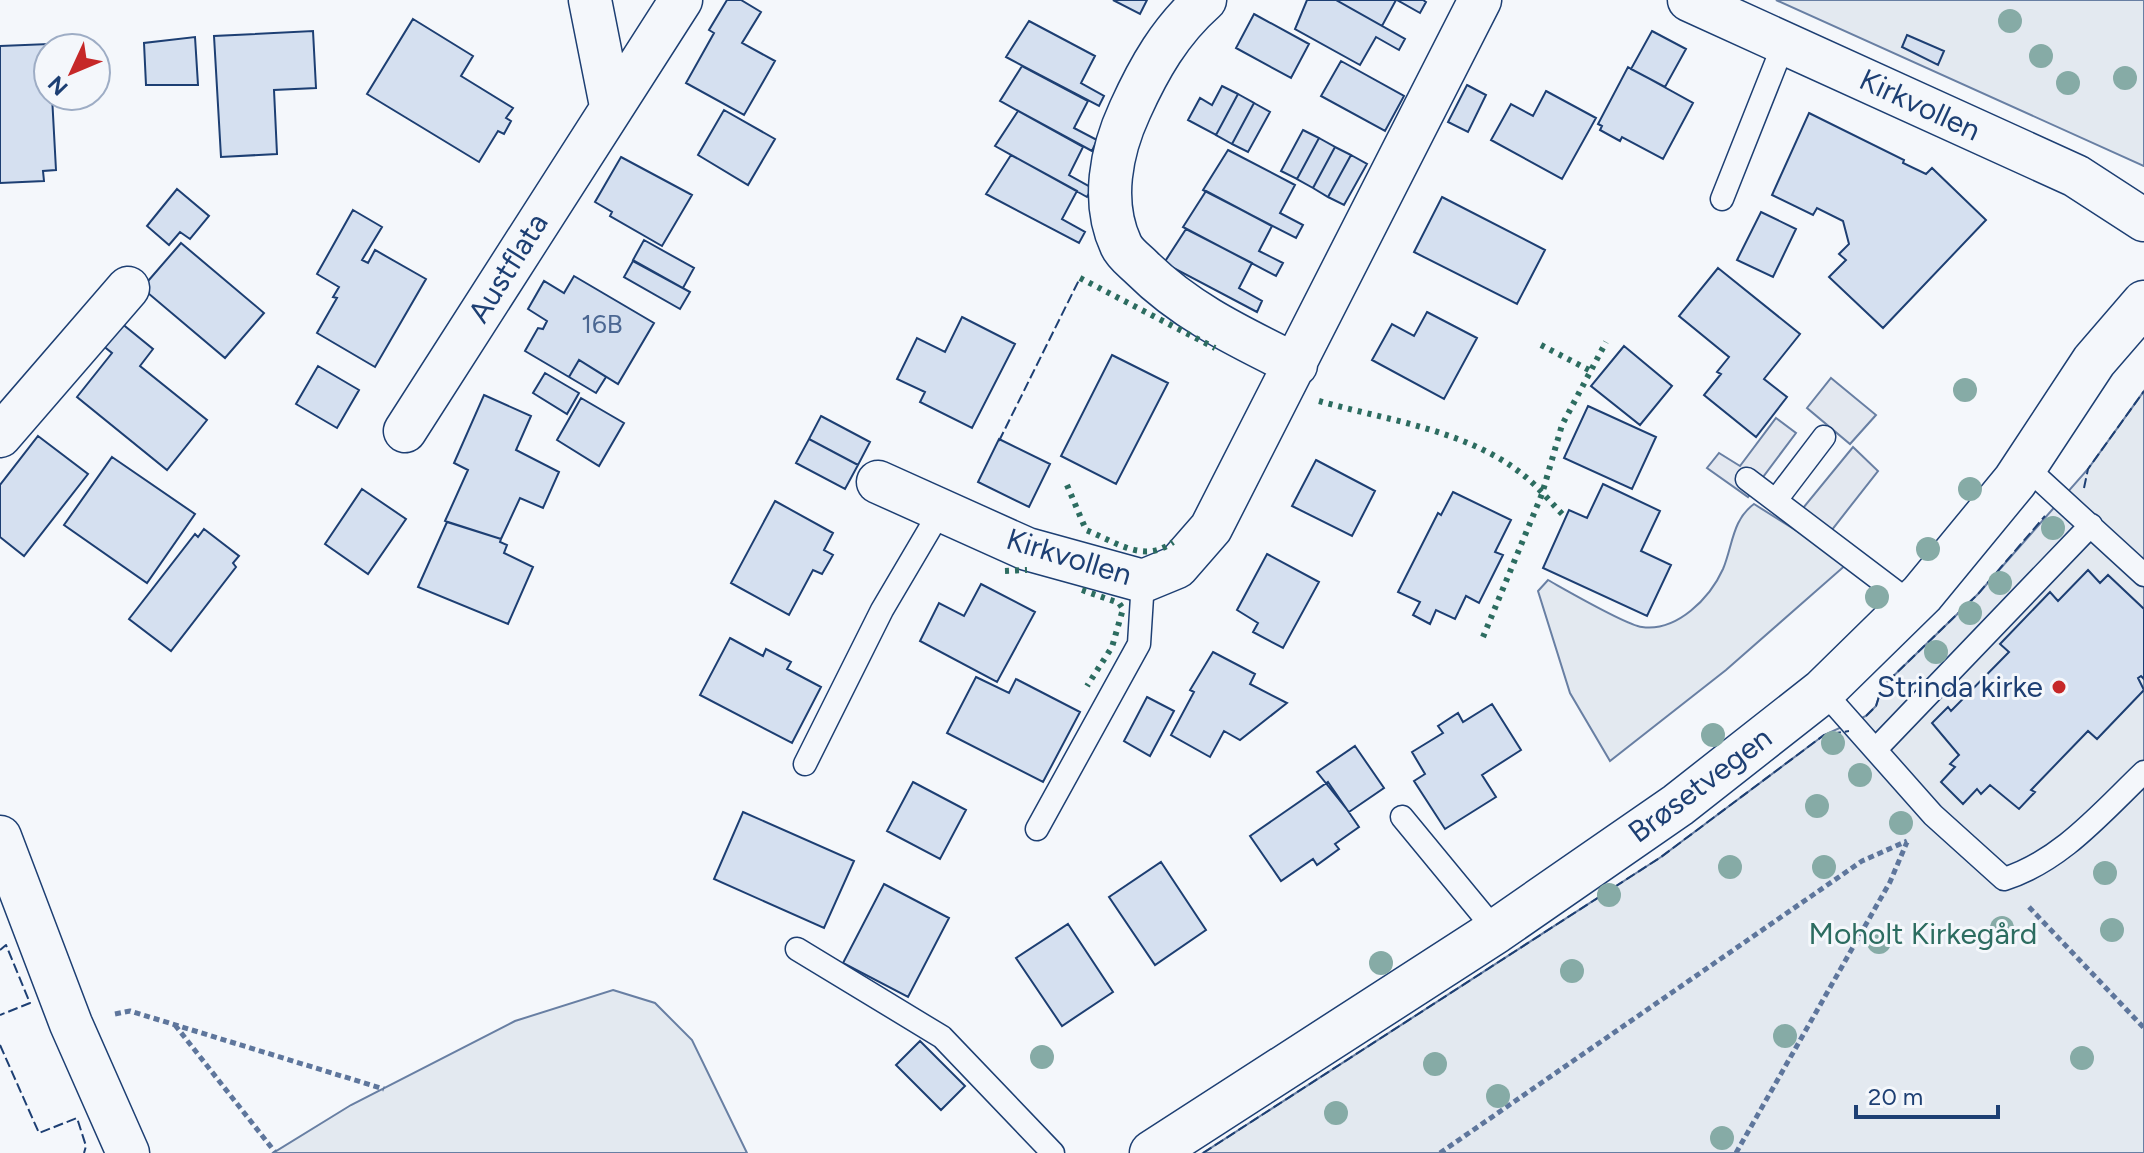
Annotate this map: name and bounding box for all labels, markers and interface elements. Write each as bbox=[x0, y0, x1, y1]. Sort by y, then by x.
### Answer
north arrow bbox=[32, 32, 112, 112]
street label: Kirkvollen bbox=[1854, 61, 1986, 149]
text: N bbox=[42, 70, 74, 101]
street label: Austflata bbox=[460, 206, 556, 329]
house number: 16B bbox=[581, 308, 623, 340]
street label: Kirkvollen bbox=[1002, 520, 1136, 593]
place label: Strinda kirke bbox=[1877, 668, 2043, 705]
marker: Strinda kirke bbox=[2050, 678, 2068, 696]
street label: Brøsetvegen bbox=[1621, 719, 1779, 851]
park label: Moholt Kirkegård bbox=[1809, 915, 2037, 952]
scale bar bbox=[1856, 1069, 1998, 1119]
text: 20 m bbox=[1868, 1082, 1923, 1111]

